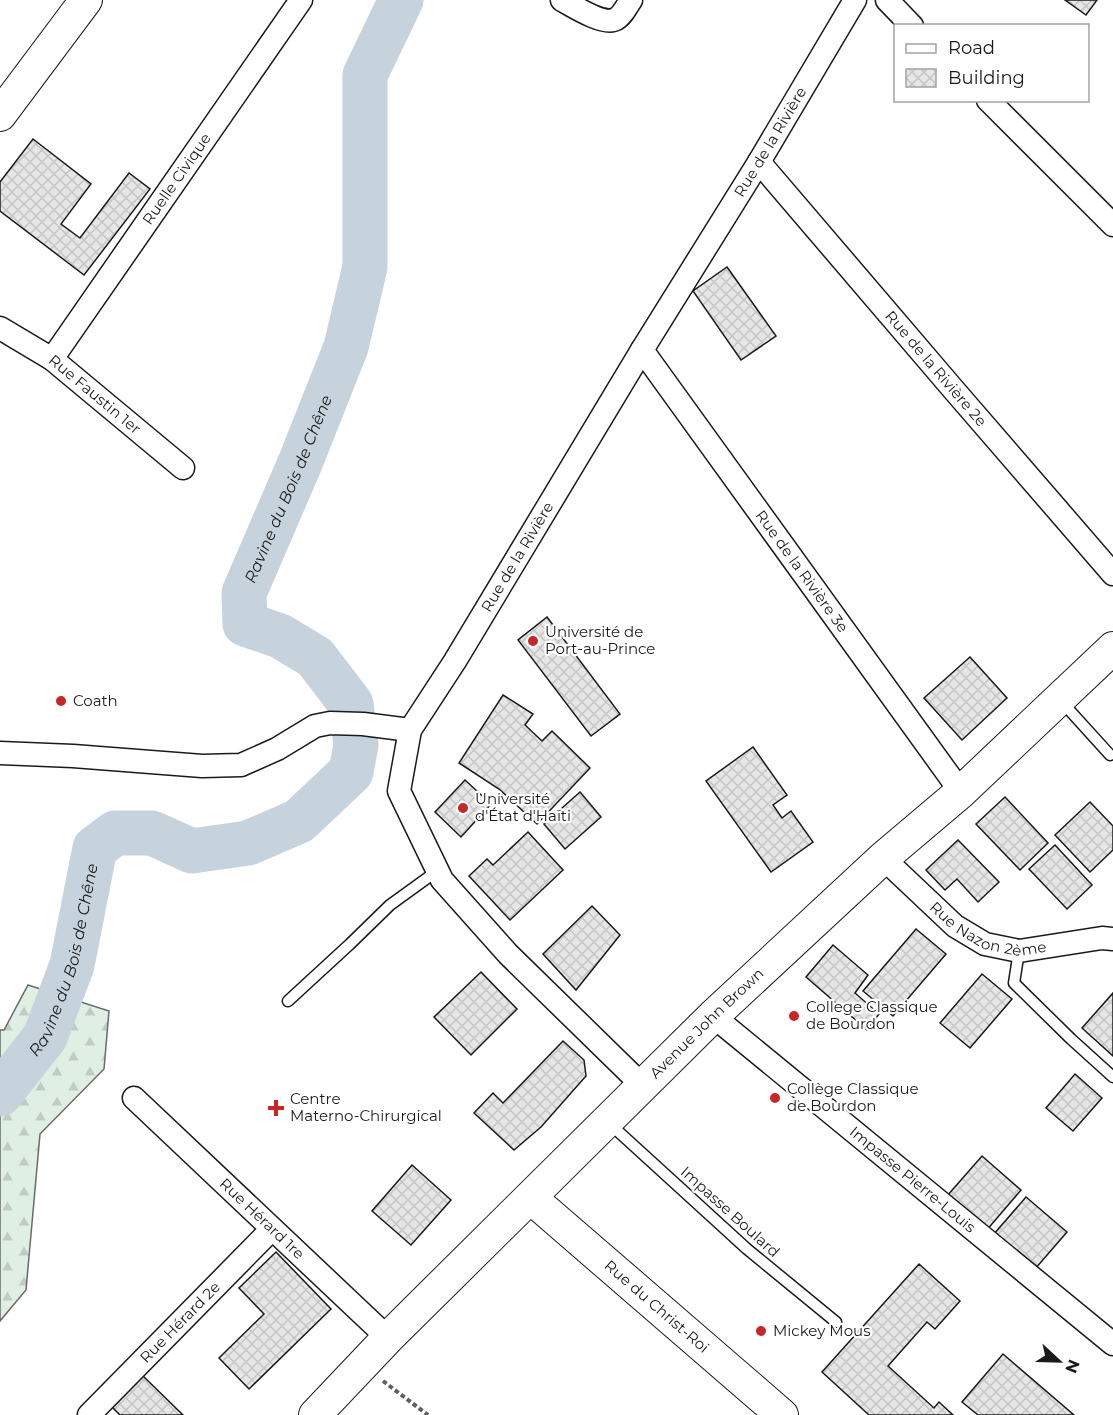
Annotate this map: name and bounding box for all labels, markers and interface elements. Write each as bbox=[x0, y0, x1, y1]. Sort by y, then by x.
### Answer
legend bbox=[894, 24, 1089, 102]
text: Road bbox=[948, 37, 995, 59]
text: Building bbox=[948, 67, 1025, 89]
street label: Rue de la Rivière bbox=[730, 83, 810, 200]
street label: Ruelle Civique bbox=[138, 129, 215, 228]
street label: Rue de la Rivière 2e bbox=[881, 307, 991, 430]
street label: Rue Faustin 1er bbox=[45, 350, 145, 438]
water label: Ravine du Bois de Chêne bbox=[241, 392, 336, 586]
street label: Rue de la Rivière bbox=[477, 498, 557, 615]
street label: Rue de la Rivière 3e bbox=[752, 506, 853, 636]
place label: Université de Port-au-Prince bbox=[545, 622, 655, 658]
marker: Université de Port-au-Prince bbox=[526, 634, 540, 648]
place label: Coath bbox=[73, 691, 118, 710]
marker: Coath bbox=[54, 694, 68, 708]
place label: Université d'État d'Haïti bbox=[475, 789, 571, 825]
marker: Université d'État d'Haïti bbox=[456, 801, 470, 815]
water label: Ravine du Bois de Chêne bbox=[25, 862, 102, 1060]
street label: Rue Nazon 2ème bbox=[926, 897, 1048, 960]
street label: Avenue John Brown bbox=[645, 964, 768, 1082]
place label: College Classique de Bourdon bbox=[806, 997, 938, 1033]
marker: College Classique de Bourdon bbox=[787, 1009, 801, 1023]
place label: Collège Classique de Bourdon bbox=[787, 1079, 919, 1115]
place label: Centre Materno-Chirurgical bbox=[290, 1089, 442, 1125]
marker: Collège Classique de Bourdon bbox=[768, 1091, 782, 1105]
marker: Centre Materno-Chirurgical bbox=[267, 1099, 285, 1117]
street label: Impasse Pierre-Louis bbox=[846, 1122, 980, 1236]
street label: Impasse Boulard bbox=[677, 1162, 784, 1261]
street label: Rue Hérard 1re bbox=[216, 1174, 309, 1263]
street label: Rue du Christ-Roi bbox=[601, 1256, 713, 1357]
street label: Rue Hérard 2e bbox=[136, 1277, 224, 1367]
place label: Mickey Mous bbox=[773, 1321, 871, 1340]
marker: Mickey Mous bbox=[754, 1324, 768, 1338]
north arrow bbox=[1029, 1331, 1089, 1391]
text: N bbox=[1061, 1357, 1084, 1376]

